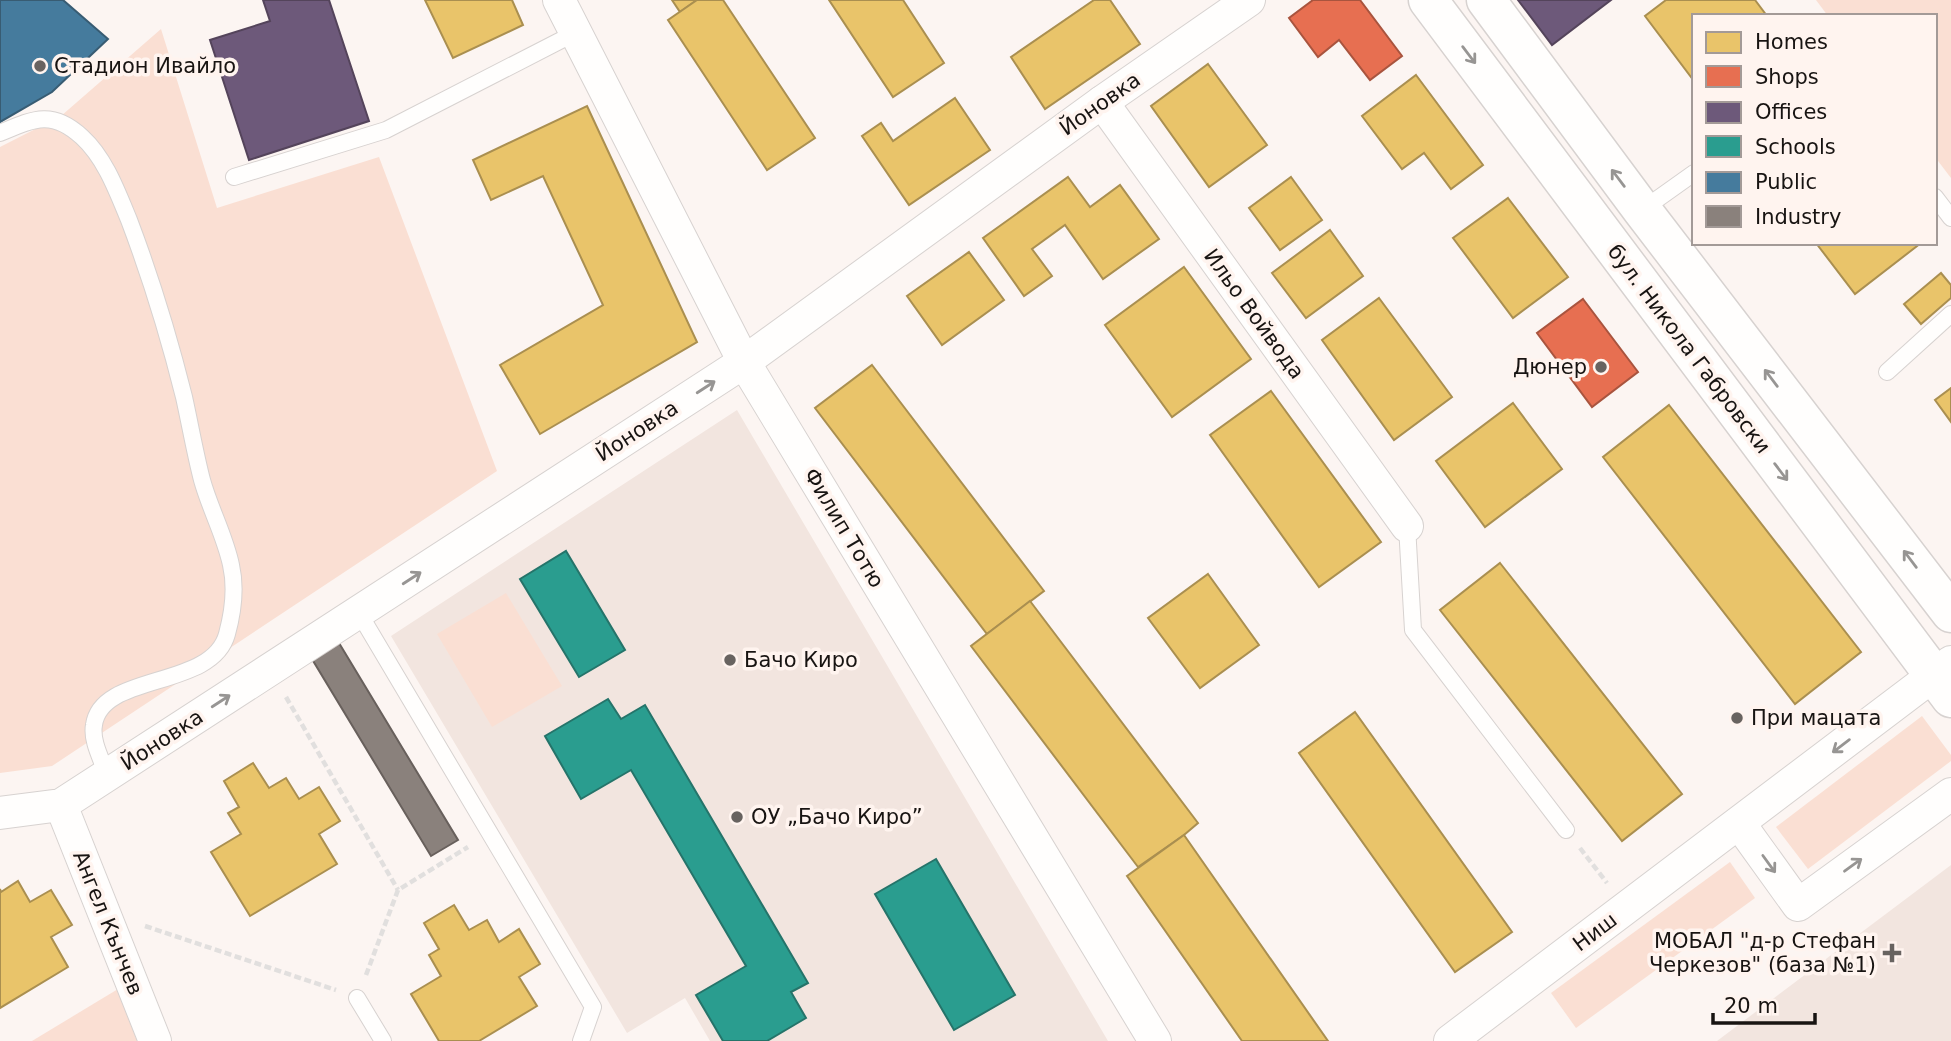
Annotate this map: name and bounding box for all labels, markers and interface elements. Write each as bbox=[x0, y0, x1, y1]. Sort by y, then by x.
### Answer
legend bbox=[1692, 14, 1937, 245]
text: Homes bbox=[1755, 30, 1828, 54]
one-way arrow bbox=[1461, 45, 1476, 64]
place label: Стадион Ивайло bbox=[54, 54, 236, 78]
marker: Стадион Ивайло bbox=[32, 58, 48, 74]
text: Shops bbox=[1755, 65, 1819, 89]
street label: Йоновка bbox=[1054, 67, 1145, 141]
text: Offices bbox=[1755, 100, 1827, 124]
text: Schools bbox=[1755, 135, 1836, 159]
one-way arrow bbox=[1611, 169, 1626, 188]
text: Public bbox=[1755, 170, 1817, 194]
text: Industry bbox=[1755, 205, 1841, 229]
street label: бул. Никола Габровски bbox=[1603, 240, 1775, 458]
street label: Ильо Войвода bbox=[1199, 244, 1309, 384]
place label: Дюнер bbox=[1513, 355, 1587, 379]
marker: Дюнер bbox=[1593, 359, 1609, 375]
one-way arrow bbox=[1764, 370, 1779, 388]
one-way arrow bbox=[696, 380, 715, 394]
street label: Йоновка bbox=[591, 395, 683, 466]
one-way arrow bbox=[1774, 462, 1789, 481]
street label: Филип Тотю bbox=[799, 464, 889, 592]
one-way arrow bbox=[1902, 550, 1917, 569]
one-way arrow bbox=[402, 570, 422, 584]
place label: Бачо Киро bbox=[744, 648, 858, 672]
marker: Бачо Киро bbox=[722, 652, 738, 668]
one-way arrow bbox=[211, 694, 231, 708]
street label: Йоновка bbox=[116, 704, 208, 775]
place label: При мацата bbox=[1751, 706, 1881, 730]
marker: При мацата bbox=[1729, 710, 1745, 726]
one-way arrow bbox=[1831, 738, 1850, 753]
place label: ОУ „Бачо Киро” bbox=[751, 805, 923, 829]
marker: ОУ „Бачо Киро” bbox=[729, 809, 745, 825]
street label: Ангел Кънчев bbox=[68, 847, 148, 999]
one-way arrow bbox=[1762, 854, 1776, 873]
one-way arrow bbox=[1843, 858, 1862, 872]
street label: Ниш bbox=[1568, 908, 1622, 956]
place label: МОБАЛ "д-р Стефан Черкезов" (база №1) bbox=[1649, 929, 1876, 977]
marker: МОБАЛ "д-р Стефан Черкезов" (база №1) bbox=[1882, 943, 1902, 963]
scale bar bbox=[1713, 982, 1814, 1026]
text: 20 m bbox=[1724, 994, 1778, 1018]

